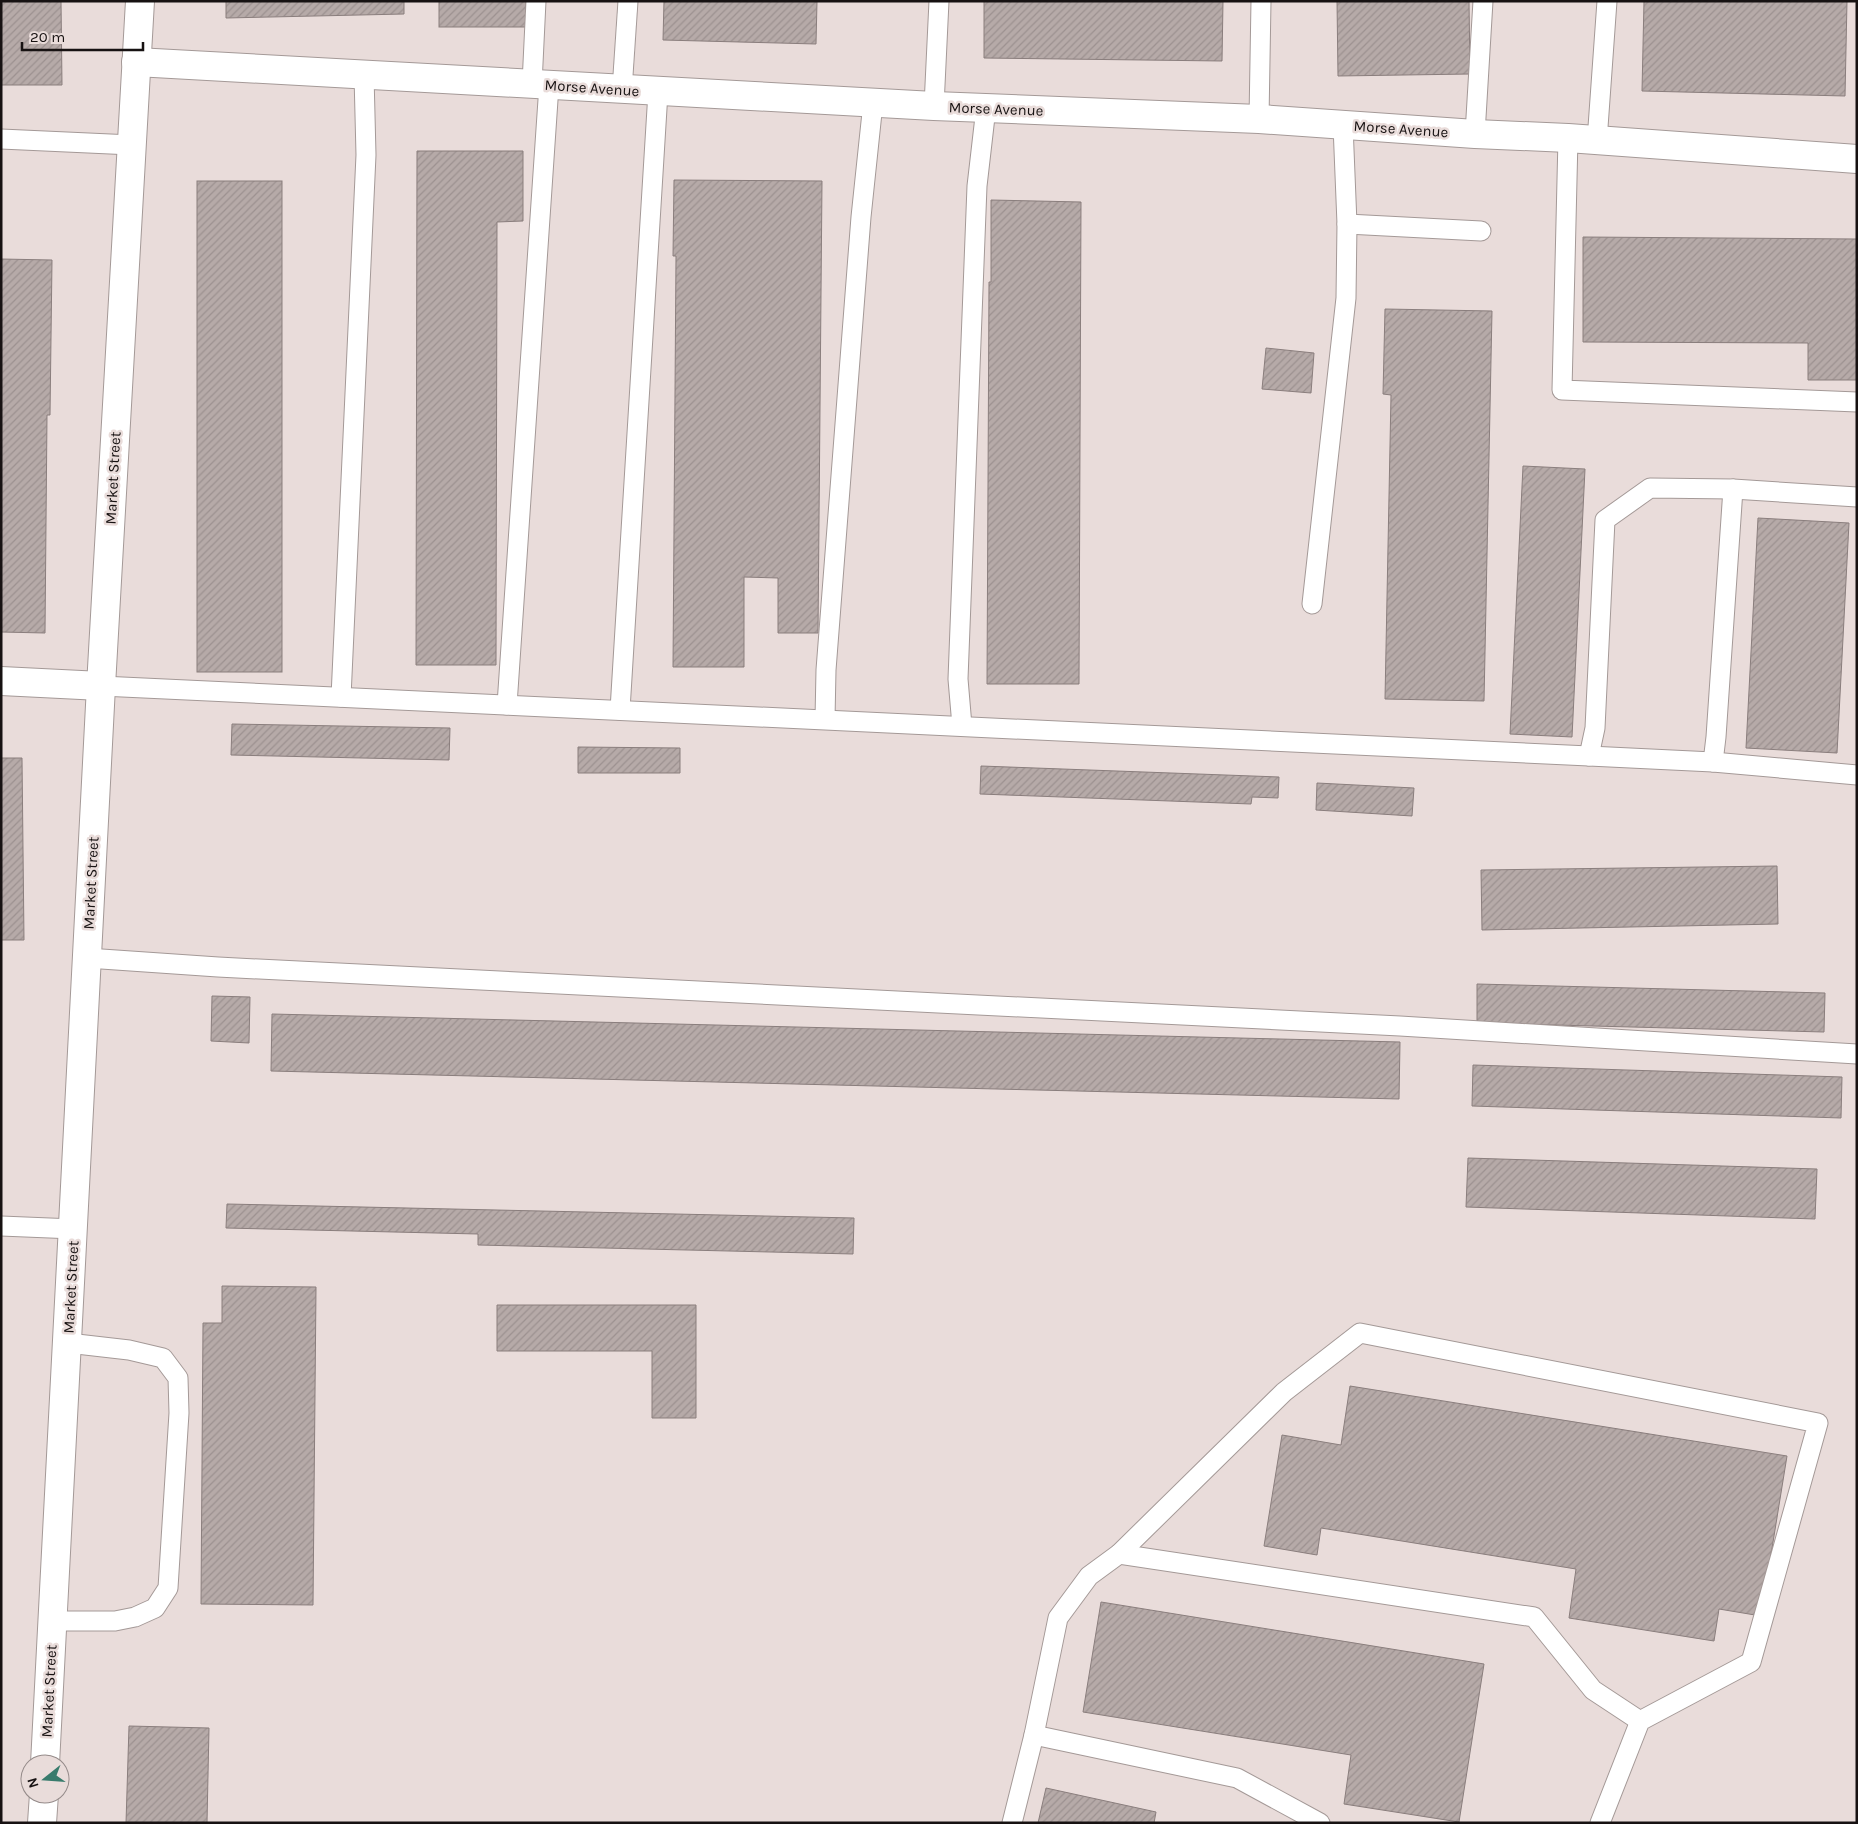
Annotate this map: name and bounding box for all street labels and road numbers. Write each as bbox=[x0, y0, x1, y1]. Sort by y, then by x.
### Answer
street label: Morse Avenue bbox=[544, 76, 640, 100]
street label: Morse Avenue bbox=[948, 98, 1044, 120]
street label: Morse Avenue bbox=[1353, 117, 1449, 141]
street label: Market Street bbox=[102, 431, 124, 525]
street label: Market Street bbox=[80, 836, 102, 930]
street label: Market Street bbox=[60, 1240, 82, 1334]
street label: Market Street bbox=[38, 1644, 60, 1738]

